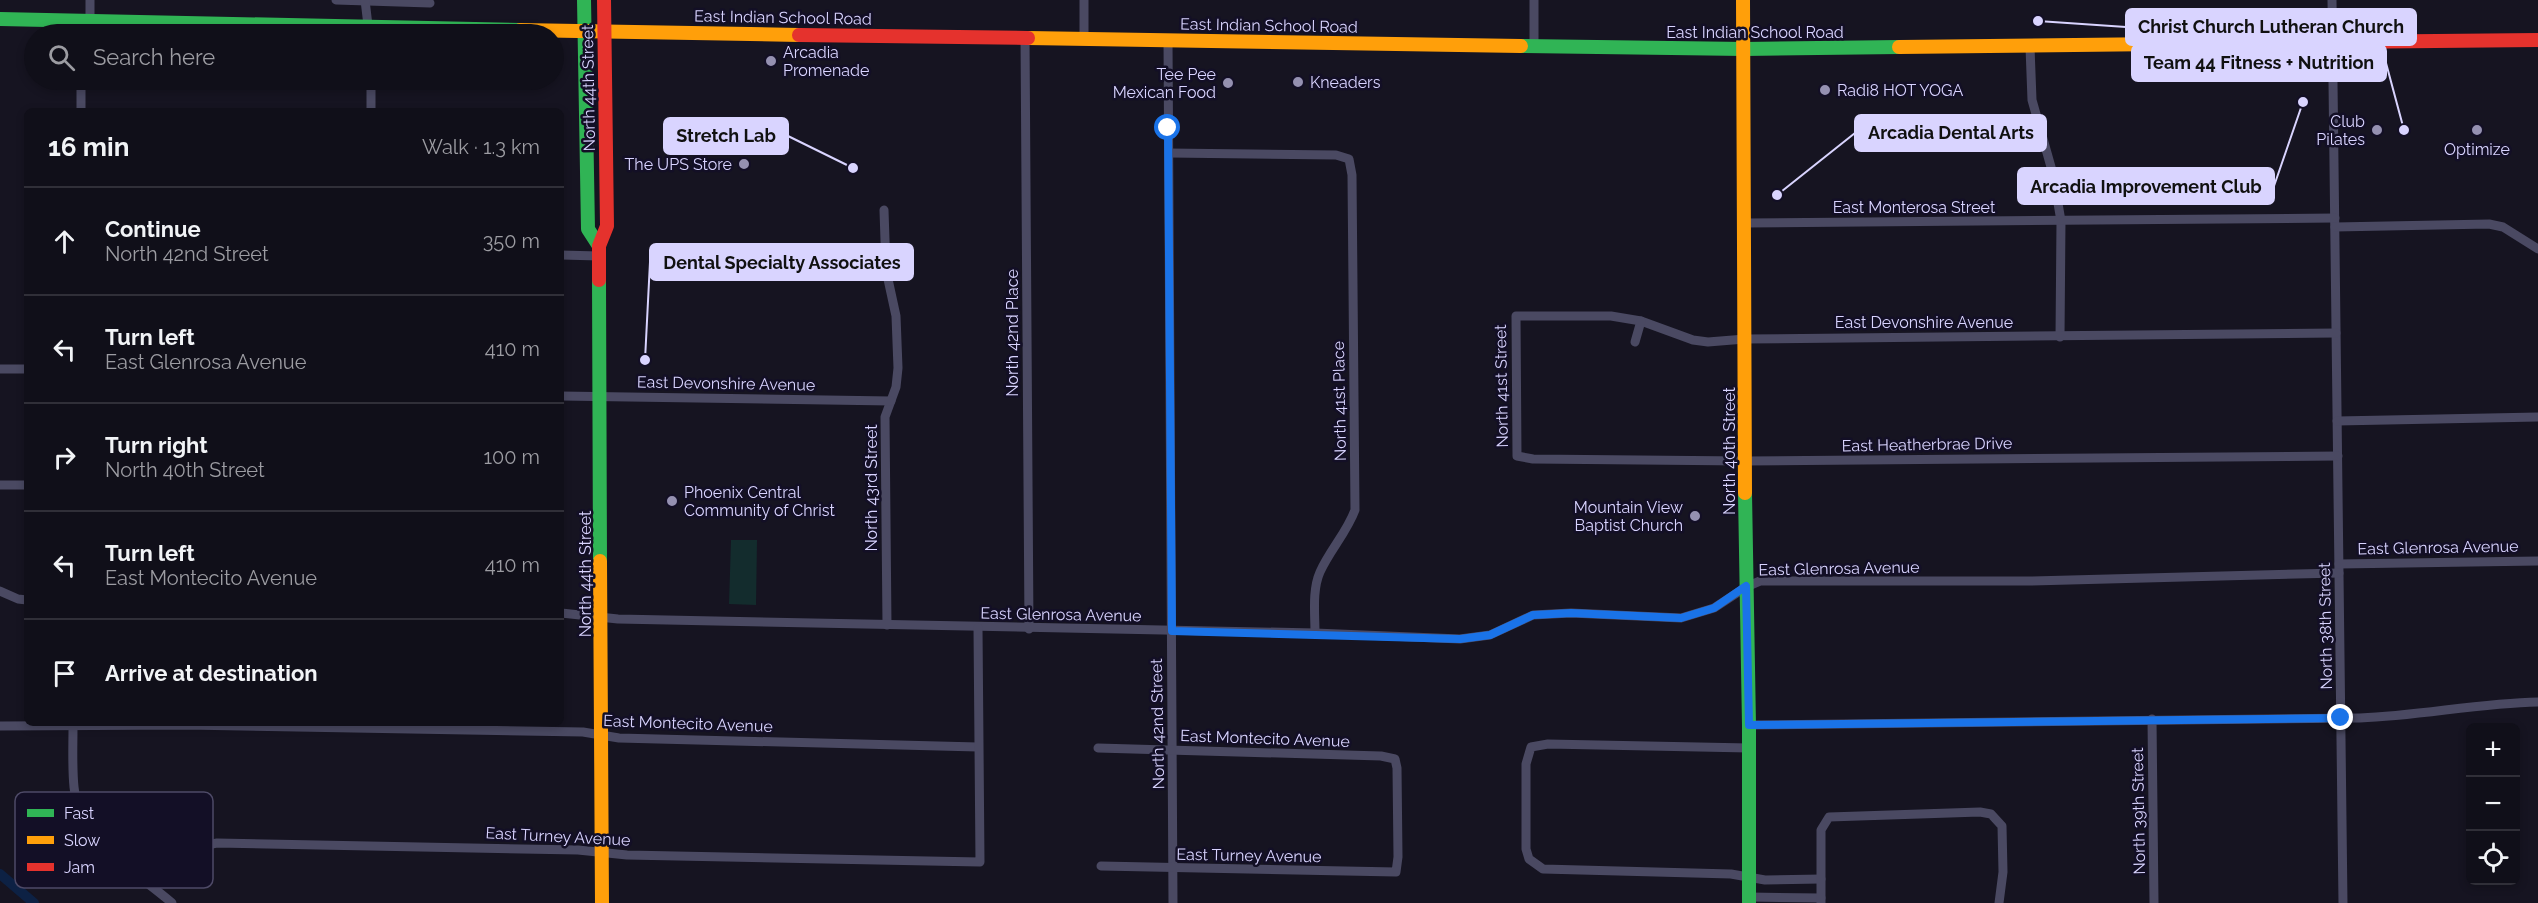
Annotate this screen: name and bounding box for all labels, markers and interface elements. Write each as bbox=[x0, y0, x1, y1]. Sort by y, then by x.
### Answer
street label: East Indian School Road bbox=[694, 6, 872, 29]
callout: Christ Church Lutheran Church bbox=[2126, 9, 2416, 45]
street label: East Indian School Road bbox=[1180, 14, 1358, 37]
text: Christ Church Lutheran Church bbox=[2138, 16, 2404, 37]
street label: East Indian School Road bbox=[1666, 23, 1844, 42]
search box bbox=[24, 24, 564, 90]
street label: North 44th Street bbox=[578, 24, 599, 152]
icon: search bbox=[45, 41, 78, 74]
place label: Arcadia Promenade bbox=[783, 43, 869, 80]
text: Search here bbox=[93, 44, 215, 70]
callout: Team 44 Fitness + Nutrition bbox=[2132, 45, 2386, 81]
text: Team 44 Fitness + Nutrition bbox=[2144, 52, 2374, 73]
marker: Arcadia Promenade bbox=[764, 54, 778, 68]
place label: Tee Pee Mexican Food bbox=[1113, 65, 1216, 102]
place label: Kneaders bbox=[1310, 73, 1381, 92]
marker: Kneaders bbox=[1291, 75, 1305, 89]
marker: Tee Pee Mexican Food bbox=[1221, 76, 1235, 90]
place label: Radi8 HOT YOGA bbox=[1837, 81, 1963, 100]
marker: Radi8 HOT YOGA bbox=[1818, 83, 1832, 97]
place label: Club Pilates bbox=[2316, 112, 2365, 149]
route start bbox=[1154, 114, 1180, 140]
callout: Arcadia Dental Arts bbox=[1855, 115, 2046, 151]
callout: Stretch Lab bbox=[664, 118, 788, 154]
text: Arcadia Dental Arts bbox=[1868, 122, 2034, 143]
marker: Club Pilates bbox=[2370, 123, 2384, 137]
marker: Optimize bbox=[2470, 123, 2484, 137]
text: Stretch Lab bbox=[676, 125, 776, 146]
text: 16 min bbox=[48, 132, 129, 162]
text: Walk · 1.3 km bbox=[422, 135, 540, 159]
place label: Optimize bbox=[2444, 140, 2510, 159]
place label: The UPS Store bbox=[625, 155, 732, 174]
marker: The UPS Store bbox=[737, 157, 751, 171]
callout: Arcadia Improvement Club bbox=[2018, 168, 2274, 204]
text: Arcadia Improvement Club bbox=[2030, 176, 2262, 197]
street label: East Monterosa Street bbox=[1833, 198, 1996, 217]
text: Continue bbox=[105, 216, 201, 242]
icon: ahead bbox=[48, 225, 81, 258]
text: 350 m bbox=[483, 229, 540, 253]
text: North 42nd Street bbox=[105, 242, 269, 266]
callout: Dental Specialty Associates bbox=[650, 244, 913, 280]
text: Dental Specialty Associates bbox=[663, 252, 901, 273]
street label: North 42nd Place bbox=[1003, 269, 1022, 397]
street label: East Devonshire Avenue bbox=[1835, 313, 2013, 332]
text: Turn left bbox=[105, 324, 195, 350]
street label: North 41st Street bbox=[1491, 324, 1512, 448]
icon: left bbox=[48, 333, 81, 366]
text: 410 m bbox=[485, 337, 540, 361]
street label: North 41st Place bbox=[1329, 341, 1350, 461]
text: East Glenrosa Avenue bbox=[105, 350, 306, 374]
street label: East Devonshire Avenue bbox=[637, 372, 815, 395]
street label: North 40th Street bbox=[1720, 386, 1739, 515]
street label: North 43rd Street bbox=[862, 424, 881, 552]
text: Turn right bbox=[105, 432, 208, 458]
street label: East Heatherbrae Drive bbox=[1841, 434, 2013, 455]
icon: right bbox=[48, 441, 81, 474]
text: 100 m bbox=[483, 445, 540, 469]
text: North 40th Street bbox=[105, 458, 265, 482]
place label: Phoenix Central Community of Christ bbox=[684, 483, 835, 520]
marker: Phoenix Central Community of Christ bbox=[665, 494, 679, 508]
place label: Mountain View Baptist Church bbox=[1574, 498, 1683, 535]
marker: Mountain View Baptist Church bbox=[1688, 509, 1702, 523]
street label: North 44th Street bbox=[576, 510, 595, 637]
street label: East Glenrosa Avenue bbox=[2357, 537, 2519, 558]
text: Turn left bbox=[105, 540, 195, 566]
icon: left bbox=[48, 549, 81, 582]
text: 410 m bbox=[485, 553, 540, 577]
street label: East Glenrosa Avenue bbox=[1758, 558, 1920, 579]
street label: North 38th Street bbox=[2315, 562, 2336, 690]
text: East Montecito Avenue bbox=[105, 566, 317, 590]
street label: East Glenrosa Avenue bbox=[980, 604, 1142, 625]
icon: arrive bbox=[48, 657, 81, 690]
street label: North 42nd Street bbox=[1147, 658, 1168, 790]
text: Arrive at destination bbox=[105, 660, 318, 686]
route end bbox=[2327, 704, 2353, 730]
street label: East Montecito Avenue bbox=[603, 711, 773, 736]
map controls bbox=[2466, 723, 2520, 885]
button: + bbox=[2466, 723, 2520, 777]
street label: East Montecito Avenue bbox=[1180, 726, 1350, 751]
street label: North 39th Street bbox=[2128, 747, 2149, 875]
button: − bbox=[2466, 777, 2520, 831]
legend bbox=[15, 792, 213, 888]
text: Fast bbox=[64, 804, 95, 823]
street label: East Turney Avenue bbox=[485, 823, 631, 850]
text: Slow bbox=[64, 831, 100, 850]
button: locate bbox=[2466, 831, 2520, 885]
street label: East Turney Avenue bbox=[1176, 845, 1322, 866]
text: Jam bbox=[64, 858, 95, 877]

